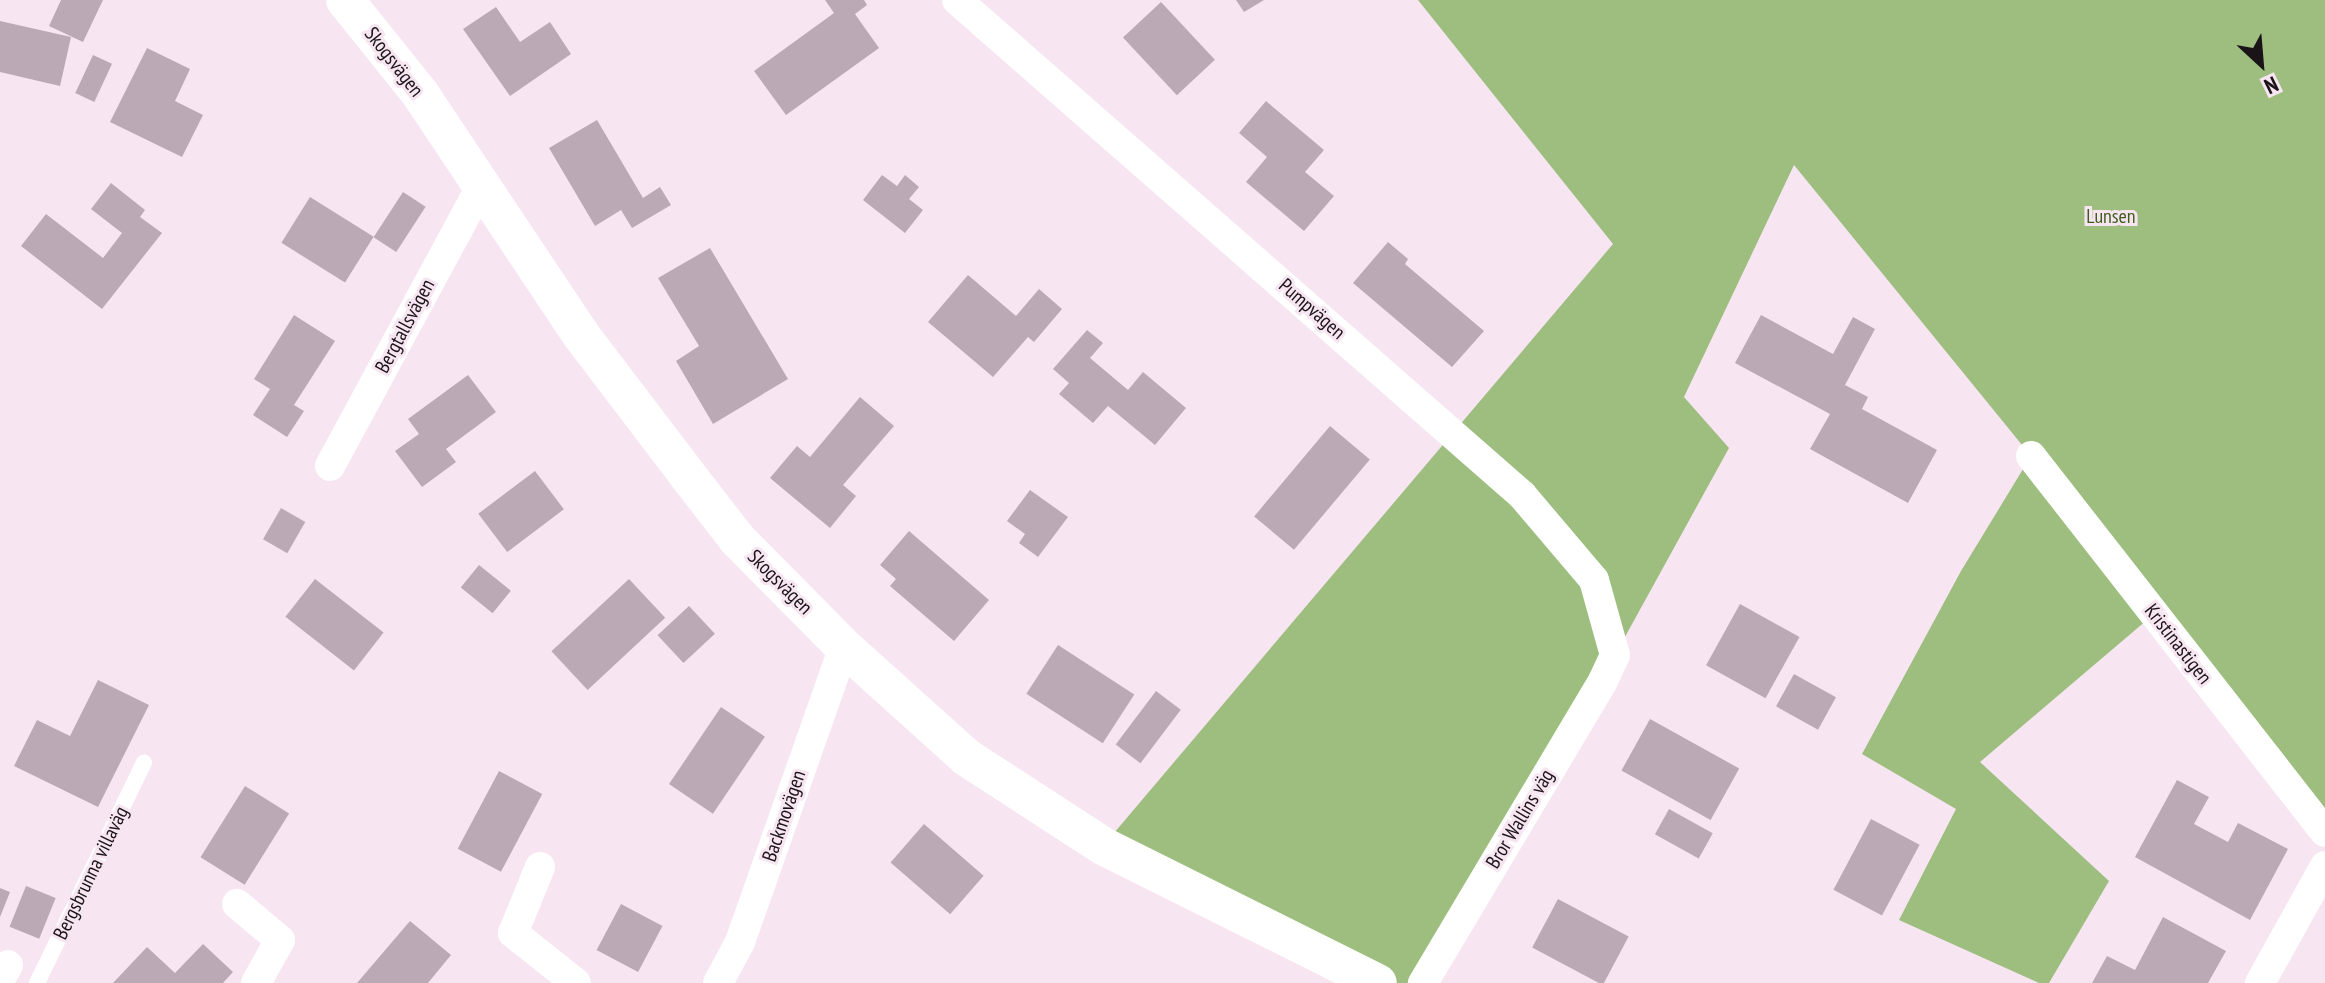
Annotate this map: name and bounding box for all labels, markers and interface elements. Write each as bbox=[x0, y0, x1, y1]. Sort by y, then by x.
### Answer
street label: Skogsvägen bbox=[359, 22, 429, 102]
north arrow bbox=[2221, 24, 2301, 104]
text: N bbox=[2260, 70, 2283, 101]
park label: Lunsen bbox=[2086, 204, 2136, 228]
street label: Pumpvägen bbox=[1274, 274, 1350, 344]
street label: Bergtallsvägen bbox=[370, 275, 440, 377]
street label: Skogsvägen bbox=[743, 545, 817, 619]
street label: Kristinastigen bbox=[2139, 599, 2217, 689]
street label: Bror Wallins väg bbox=[1481, 765, 1559, 873]
street label: Backmovägen bbox=[757, 767, 811, 865]
street label: Bergsbrunna villaväg bbox=[48, 803, 134, 943]

